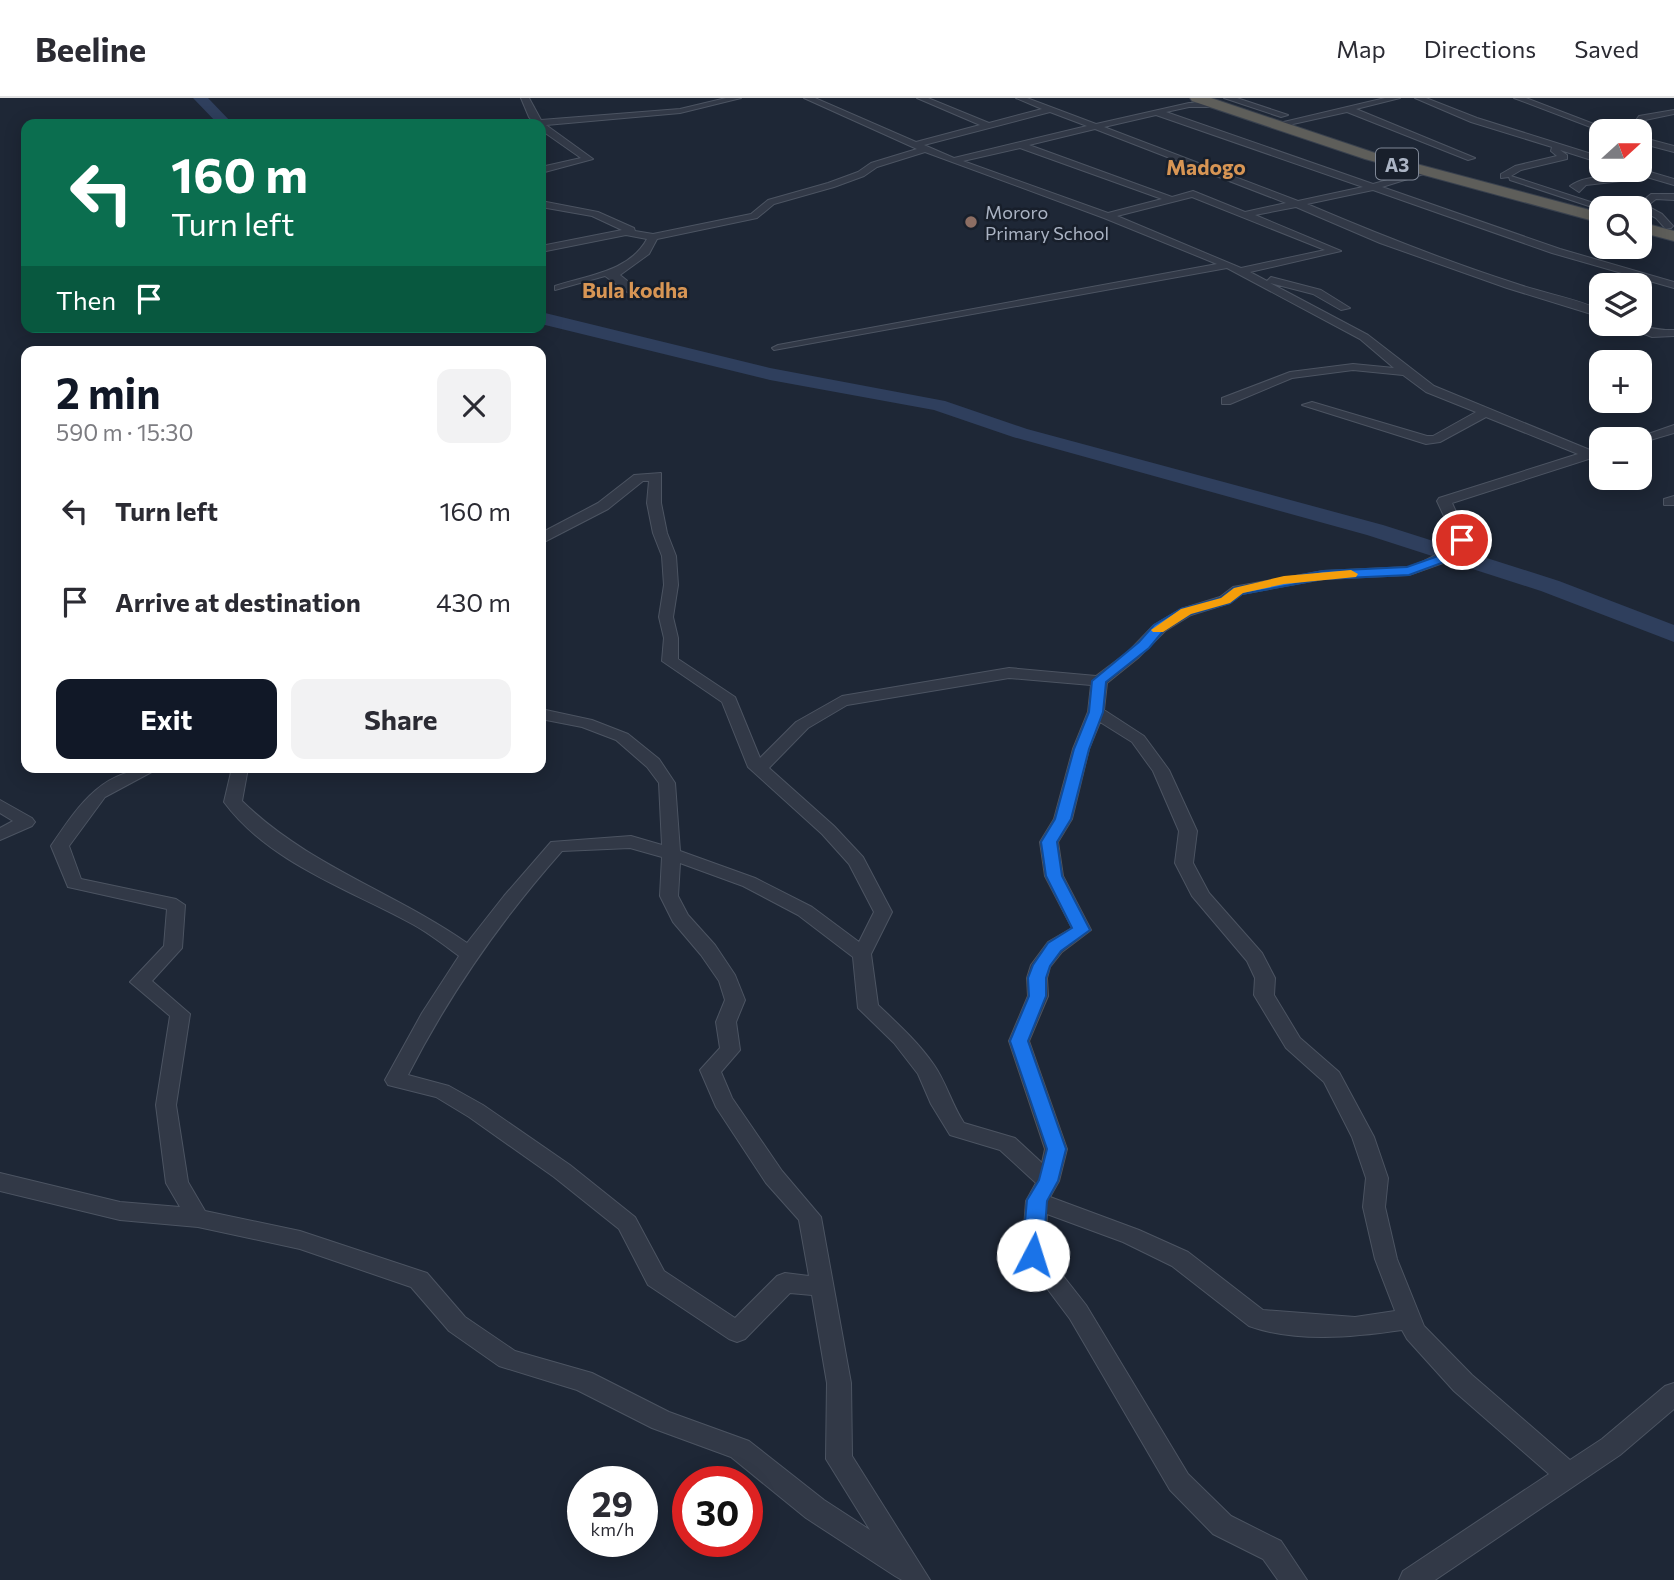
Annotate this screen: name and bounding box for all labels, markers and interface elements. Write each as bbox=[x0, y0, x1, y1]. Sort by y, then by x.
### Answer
text: Beeline bbox=[35, 28, 146, 69]
text: Map bbox=[1336, 34, 1386, 63]
text: Directions bbox=[1424, 34, 1536, 63]
text: Saved bbox=[1574, 34, 1639, 63]
north arrow bbox=[1589, 119, 1652, 182]
map controls bbox=[1589, 119, 1652, 490]
text: 160 m bbox=[171, 143, 308, 203]
icon: left bbox=[56, 147, 147, 238]
road number: A3 bbox=[1376, 148, 1418, 180]
district label: Madogo bbox=[1166, 154, 1246, 179]
button: search bbox=[1589, 196, 1652, 259]
place label: Mororo Primary School bbox=[985, 201, 1109, 244]
text: Turn left bbox=[171, 203, 295, 243]
marker: Mororo Primary School bbox=[963, 214, 979, 230]
button: layers bbox=[1589, 273, 1652, 336]
district label: Bula kodha bbox=[582, 277, 688, 302]
icon: arrive bbox=[130, 280, 168, 318]
text: Then bbox=[56, 284, 116, 315]
button: + bbox=[1589, 350, 1652, 413]
text: 2 min bbox=[56, 366, 161, 418]
button: close bbox=[437, 369, 511, 443]
text: 590 m · 15:30 bbox=[56, 418, 194, 446]
button: − bbox=[1589, 427, 1652, 490]
icon: left bbox=[56, 492, 94, 530]
text: Turn left bbox=[115, 495, 218, 526]
text: 160 m bbox=[439, 495, 511, 526]
pin bbox=[1432, 510, 1492, 570]
icon: arrive bbox=[1443, 521, 1481, 559]
icon: arrive bbox=[56, 583, 94, 621]
text: Arrive at destination bbox=[115, 586, 361, 617]
text: 430 m bbox=[436, 586, 511, 617]
button: Exit bbox=[56, 679, 277, 759]
button: Share bbox=[291, 679, 511, 759]
position arrow bbox=[996, 1218, 1070, 1292]
speed limit sign: 30 bbox=[672, 1466, 763, 1557]
text: 29 bbox=[592, 1481, 633, 1524]
text: km/h bbox=[591, 1518, 634, 1540]

